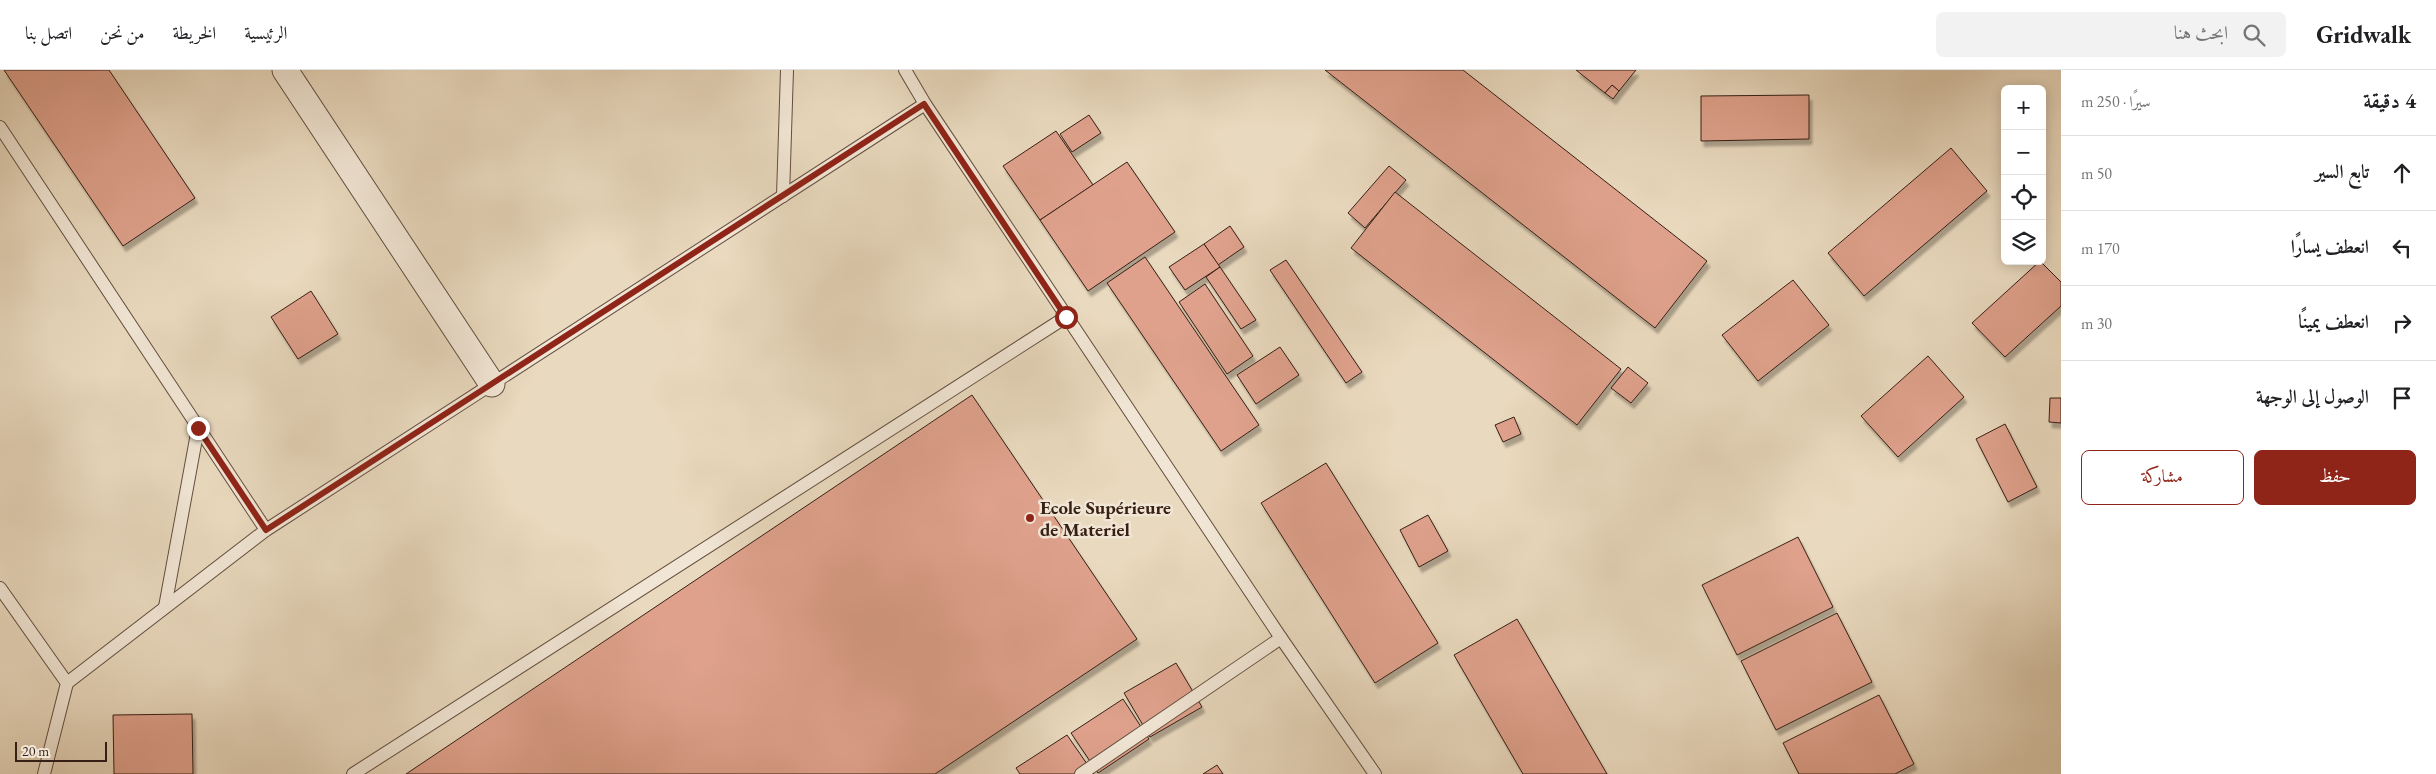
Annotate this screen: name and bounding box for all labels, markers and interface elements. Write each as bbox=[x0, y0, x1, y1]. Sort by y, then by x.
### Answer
search box bbox=[1936, 12, 2286, 57]
text: Gridwalk bbox=[2316, 19, 2411, 50]
text: ابحث هنا bbox=[2174, 20, 2228, 45]
text: اتصل بنا bbox=[25, 21, 72, 44]
text: من نحن bbox=[100, 21, 144, 44]
text: الخريطة bbox=[172, 21, 216, 44]
text: الرئيسية bbox=[244, 21, 287, 44]
icon: search bbox=[2240, 21, 2268, 49]
map controls bbox=[2001, 85, 2046, 265]
button: + bbox=[2001, 85, 2046, 130]
text: 4 دقيقة bbox=[2363, 87, 2416, 114]
text: سيرًا · 250 m bbox=[2081, 91, 2151, 112]
button: − bbox=[2001, 130, 2046, 175]
text: تابع السير bbox=[2315, 159, 2369, 184]
icon: ahead bbox=[2388, 159, 2416, 187]
text: 50 m bbox=[2081, 163, 2112, 184]
button: locate bbox=[2001, 175, 2046, 220]
button: layers bbox=[2001, 220, 2046, 265]
text: انعطف يسارًا bbox=[2291, 234, 2369, 259]
icon: left bbox=[2388, 234, 2416, 262]
text: 170 m bbox=[2081, 238, 2120, 259]
route start bbox=[1055, 306, 1078, 329]
text: انعطف يمينًا bbox=[2298, 309, 2369, 334]
icon: right bbox=[2388, 309, 2416, 337]
text: 30 m bbox=[2081, 313, 2112, 334]
text: الوصول إلى الوجهة bbox=[2256, 384, 2369, 409]
icon: arrive bbox=[2388, 384, 2416, 412]
route end bbox=[187, 417, 210, 440]
button: مشاركة bbox=[2081, 450, 2244, 505]
button: حفظ bbox=[2254, 450, 2416, 505]
place label: Ecole Supérieure de Materiel bbox=[1040, 495, 1171, 542]
marker: Ecole Supérieure de Materiel bbox=[1024, 512, 1036, 524]
scale bar bbox=[15, 739, 108, 762]
text: 20 m bbox=[22, 742, 49, 760]

